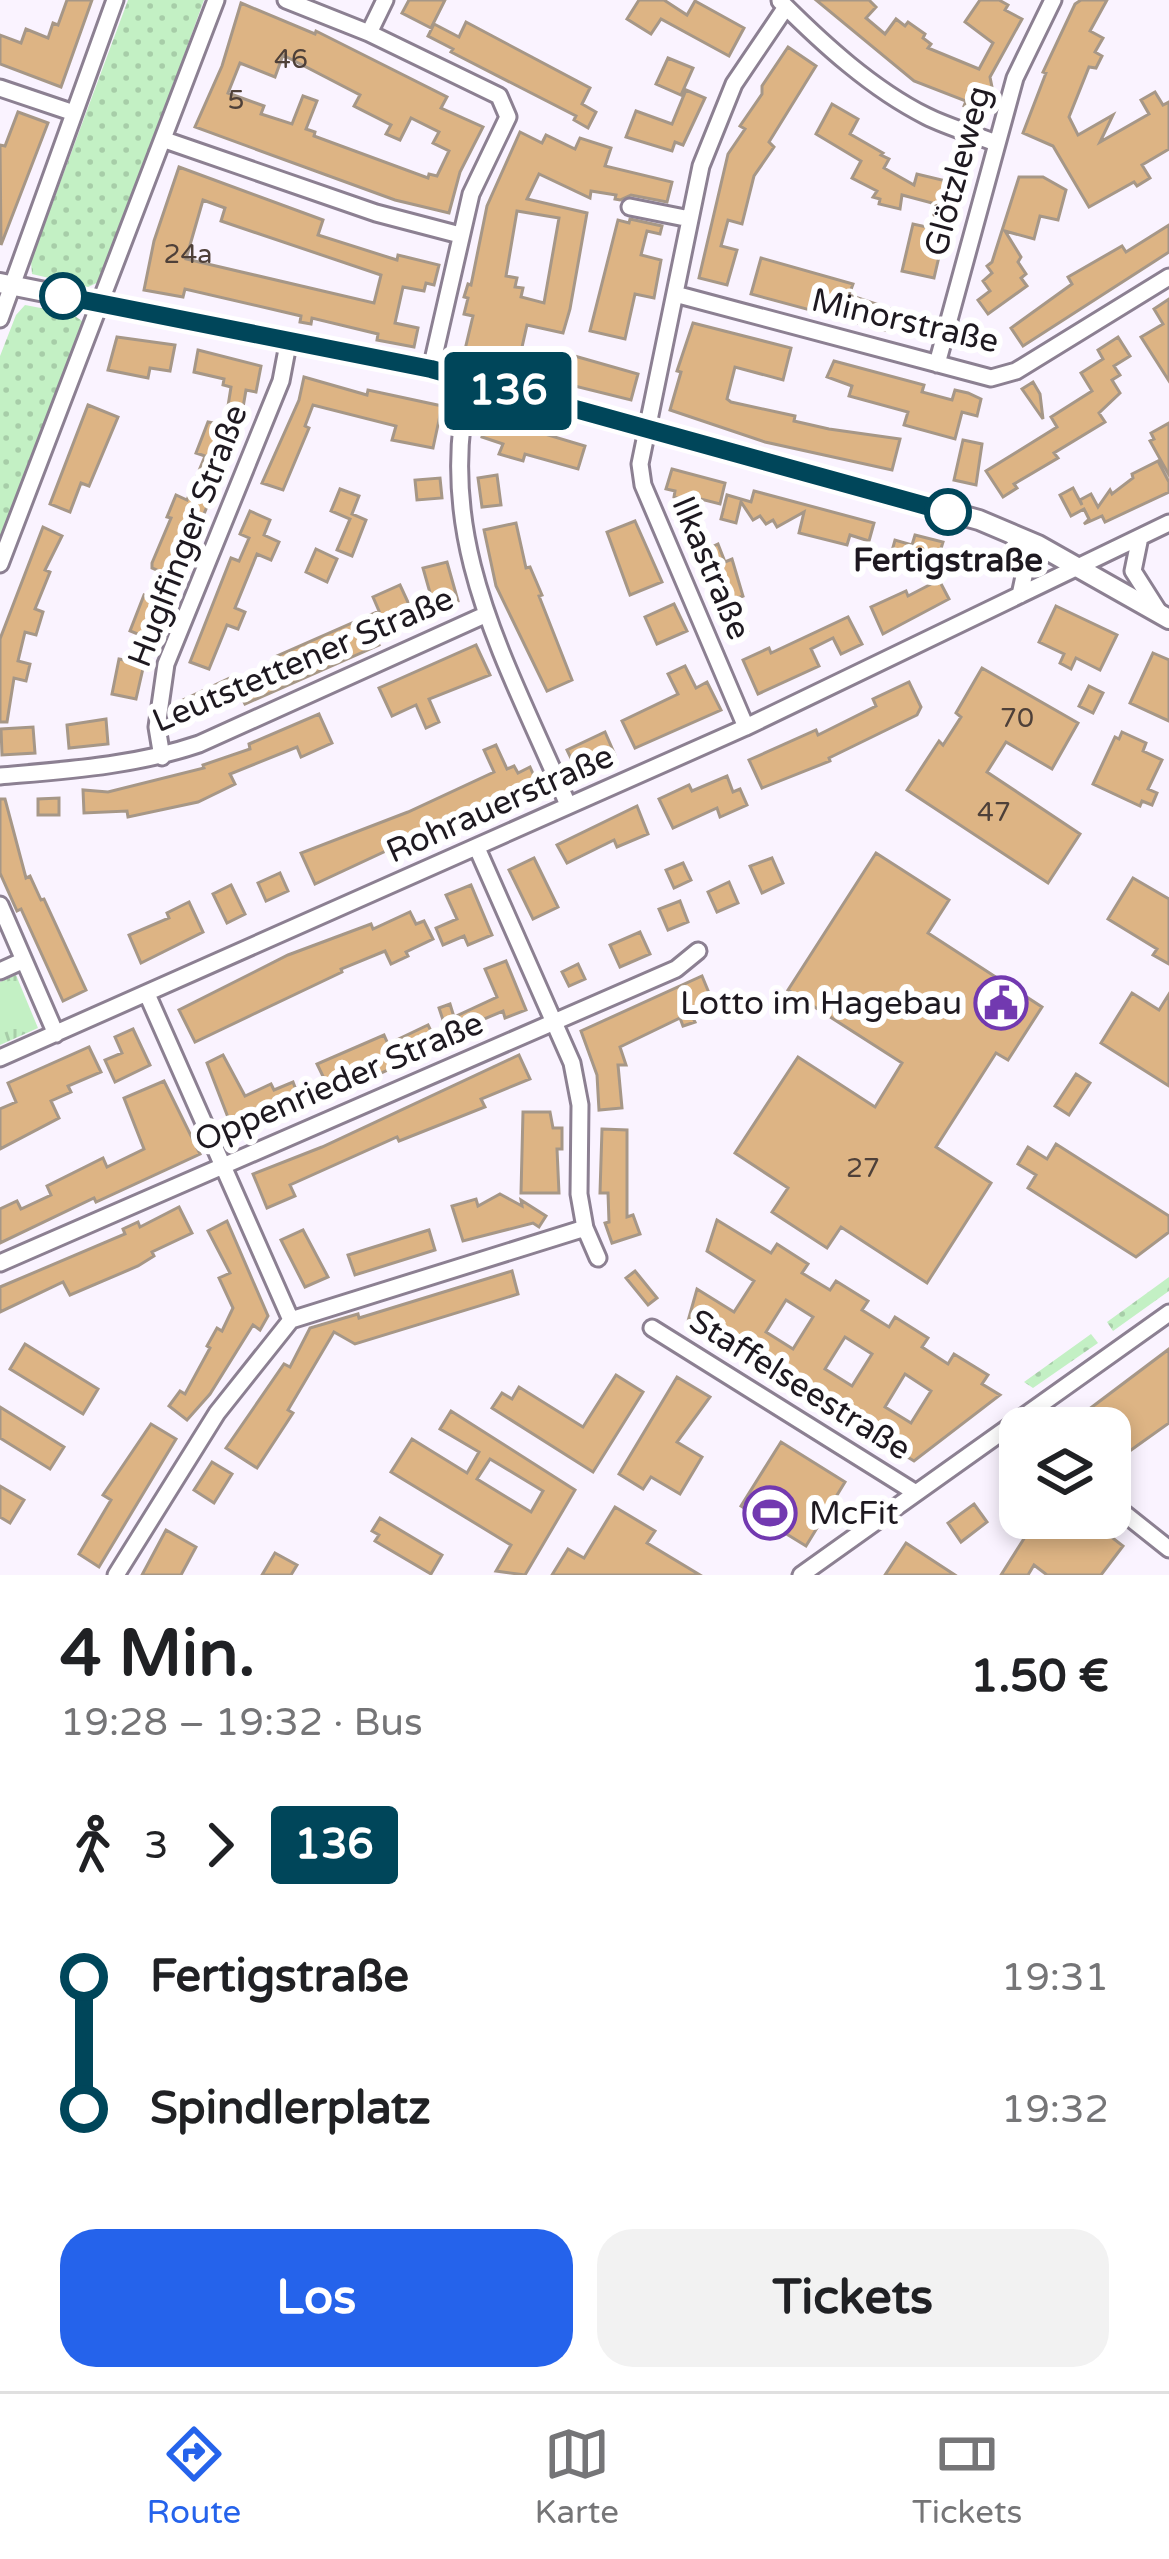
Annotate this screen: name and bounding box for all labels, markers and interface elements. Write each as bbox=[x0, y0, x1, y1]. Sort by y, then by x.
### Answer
house number: 46 bbox=[274, 43, 308, 76]
street label: Glötzleweg bbox=[917, 82, 999, 260]
house number: 5 bbox=[228, 84, 244, 117]
house number: 24a bbox=[163, 238, 213, 271]
unlabelled marker bbox=[41, 274, 85, 318]
street label: Minorstraße bbox=[808, 281, 1002, 361]
line badge: 136 bbox=[439, 352, 577, 430]
text: 136 bbox=[468, 365, 548, 416]
street label: Huglfinger Straße bbox=[120, 399, 256, 673]
marker: Fertigstraße bbox=[926, 490, 970, 534]
street label: Ilkastraße bbox=[663, 491, 759, 645]
place label: Fertigstraße bbox=[853, 541, 1043, 580]
street label: Leutstettener Straße bbox=[147, 579, 459, 741]
house number: 70 bbox=[1000, 702, 1034, 735]
street label: Rohrauerstraße bbox=[380, 736, 620, 872]
house number: 47 bbox=[977, 796, 1011, 829]
public building icon: Lotto im Hagebau bbox=[973, 975, 1029, 1031]
place label: Lotto im Hagebau bbox=[680, 984, 962, 1023]
street label: Oppenrieder Straße bbox=[189, 1004, 489, 1160]
house number: 27 bbox=[846, 1152, 880, 1185]
street label: Staffelseestraße bbox=[682, 1301, 918, 1469]
map controls bbox=[999, 1407, 1131, 1539]
button: layers bbox=[999, 1407, 1131, 1539]
sports icon: McFit bbox=[742, 1485, 798, 1541]
place label: McFit bbox=[809, 1494, 899, 1533]
text: 4 Min. bbox=[60, 1614, 256, 1694]
text: 1.50 € bbox=[970, 1650, 1109, 1704]
text: 19:28 – 19:32 · Bus bbox=[60, 1699, 423, 1746]
icon: walk bbox=[60, 1812, 126, 1878]
icon: forward bbox=[187, 1812, 253, 1878]
text: 136 bbox=[295, 1819, 374, 1870]
text: 3 bbox=[144, 1822, 169, 1869]
text: Fertigstraße bbox=[150, 1950, 409, 2004]
text: 19:31 bbox=[1001, 1954, 1109, 2001]
text: Spindlerplatz bbox=[150, 2082, 431, 2136]
text: 19:32 bbox=[1001, 2086, 1109, 2133]
button: Los bbox=[60, 2229, 573, 2367]
button: Tickets bbox=[597, 2229, 1109, 2367]
tab: Route bbox=[147, 2421, 241, 2532]
tab: Karte bbox=[534, 2421, 619, 2532]
tab: Tickets bbox=[912, 2421, 1022, 2532]

